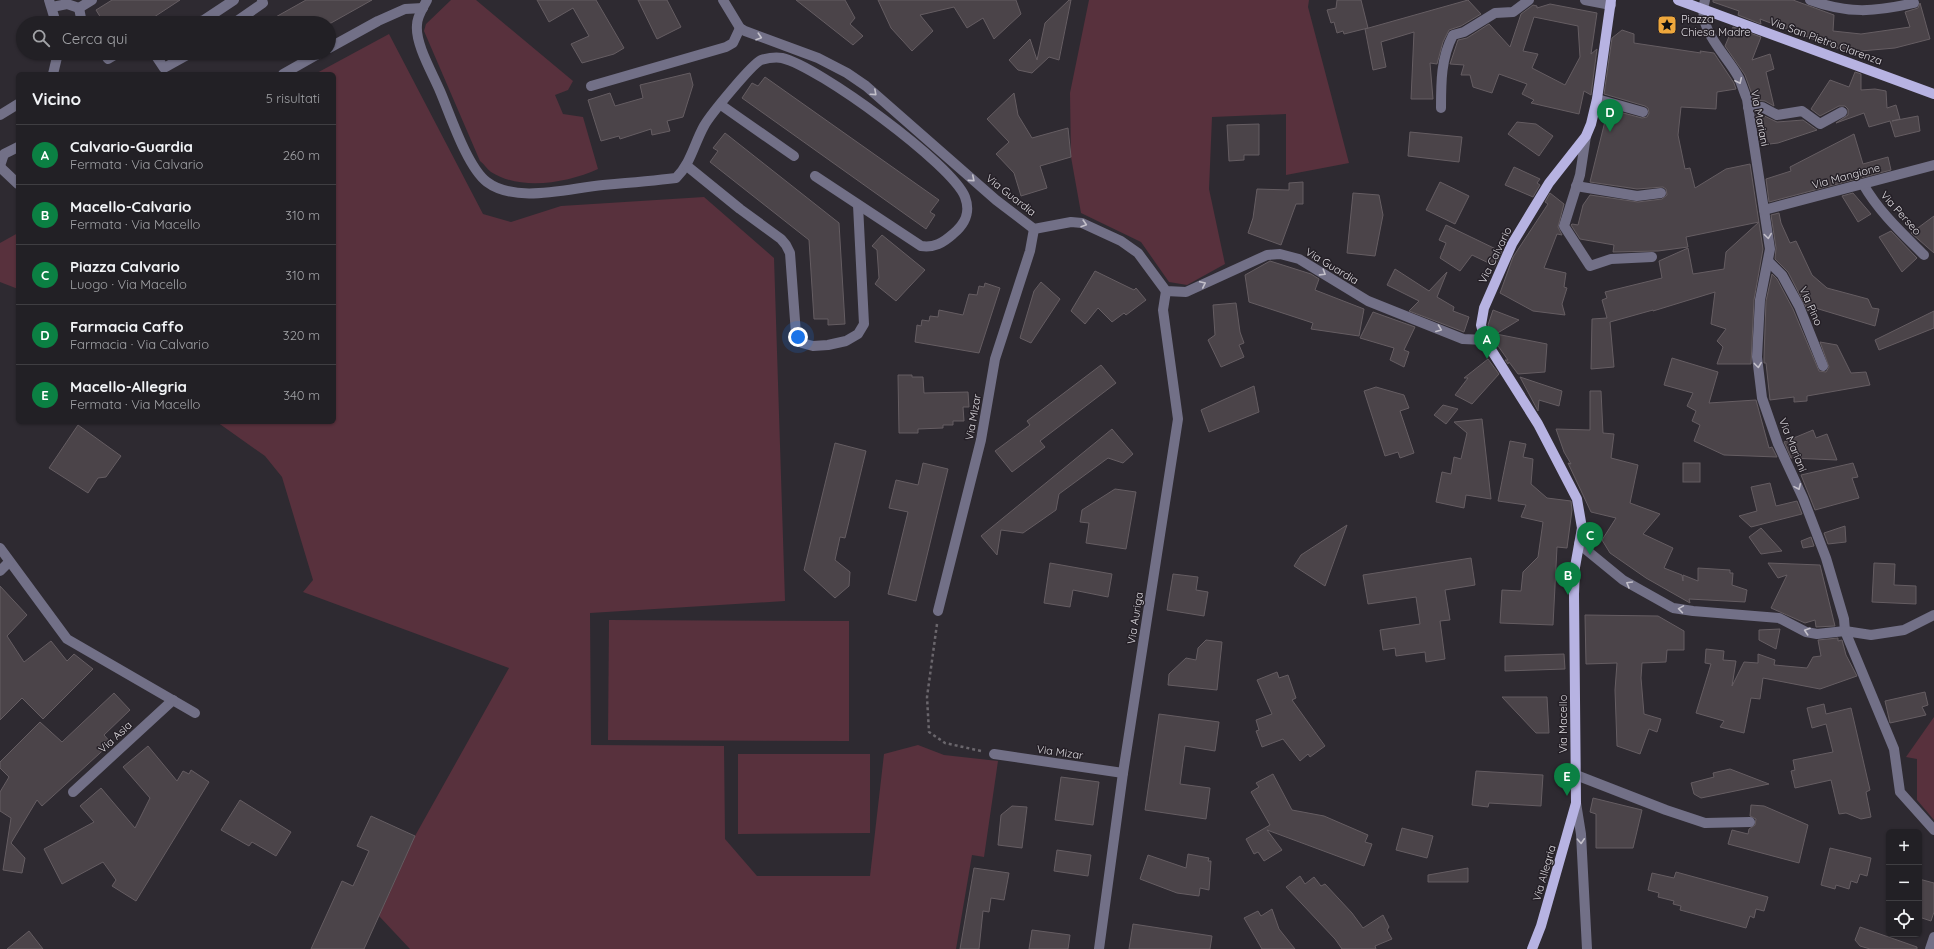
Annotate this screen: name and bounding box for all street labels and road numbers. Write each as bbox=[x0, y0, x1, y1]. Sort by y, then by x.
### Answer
street label: Via San Pietro Clarenza bbox=[1768, 14, 1884, 68]
street label: Via Mariani bbox=[1748, 89, 1772, 147]
street label: Via Mangione bbox=[1810, 160, 1882, 192]
street label: Via Guardia bbox=[983, 171, 1039, 219]
street label: Via Perseo bbox=[1878, 188, 1925, 238]
street label: Via Calvario bbox=[1475, 224, 1515, 286]
street label: Via Guardia bbox=[1303, 245, 1361, 287]
street label: Via Pino bbox=[1796, 284, 1826, 328]
street label: Via Mizar bbox=[962, 392, 984, 441]
street label: Via Mariani bbox=[1776, 416, 1810, 474]
street label: Via Auriga bbox=[1124, 591, 1146, 645]
street label: Via Macello bbox=[1556, 694, 1570, 753]
street label: Via Asia bbox=[95, 718, 135, 756]
street label: Via Mizar bbox=[1036, 742, 1085, 762]
street label: Via Allegria bbox=[1529, 843, 1559, 903]

